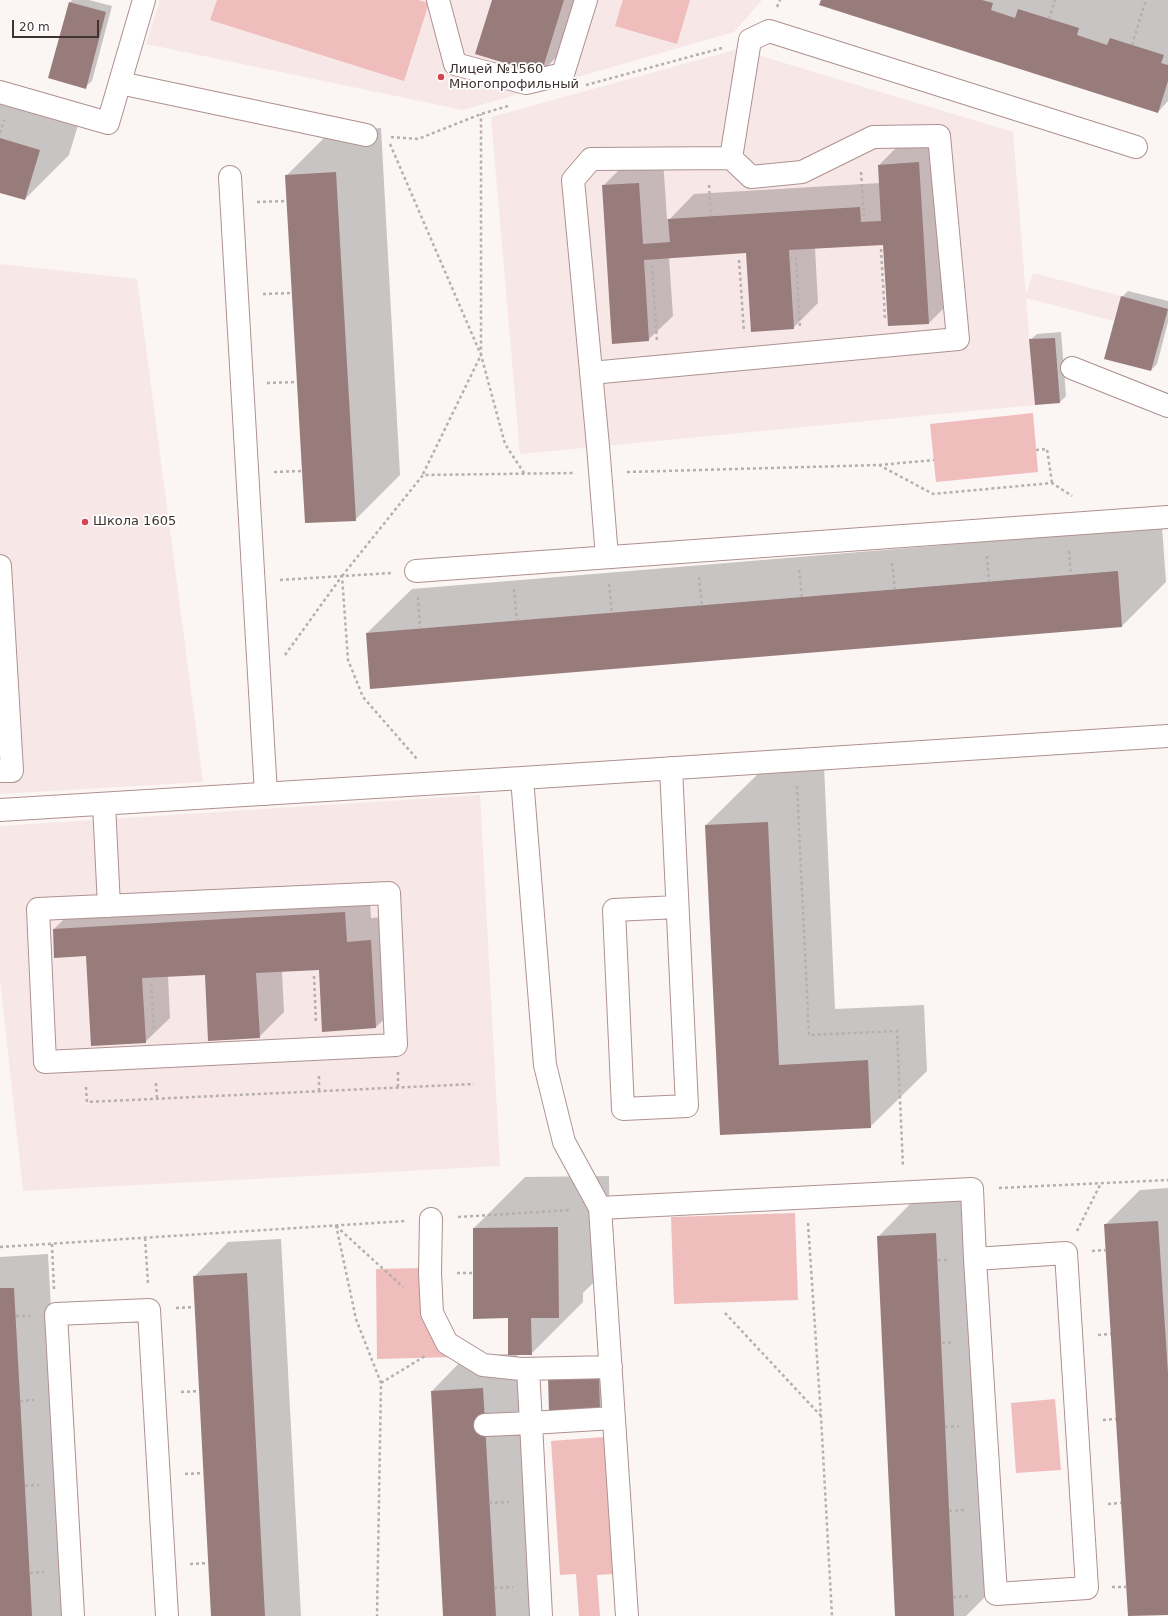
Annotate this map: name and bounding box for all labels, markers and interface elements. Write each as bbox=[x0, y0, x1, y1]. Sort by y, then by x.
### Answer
scale bar bbox=[14, 12, 101, 38]
text: 20 m bbox=[19, 20, 50, 34]
place label: Лицей №1560 Многопрофильный bbox=[449, 62, 579, 93]
marker: Лицей №1560 Многопрофильный bbox=[436, 72, 446, 82]
place label: Школа 1605 bbox=[93, 514, 176, 530]
marker: Школа 1605 bbox=[80, 517, 90, 527]

